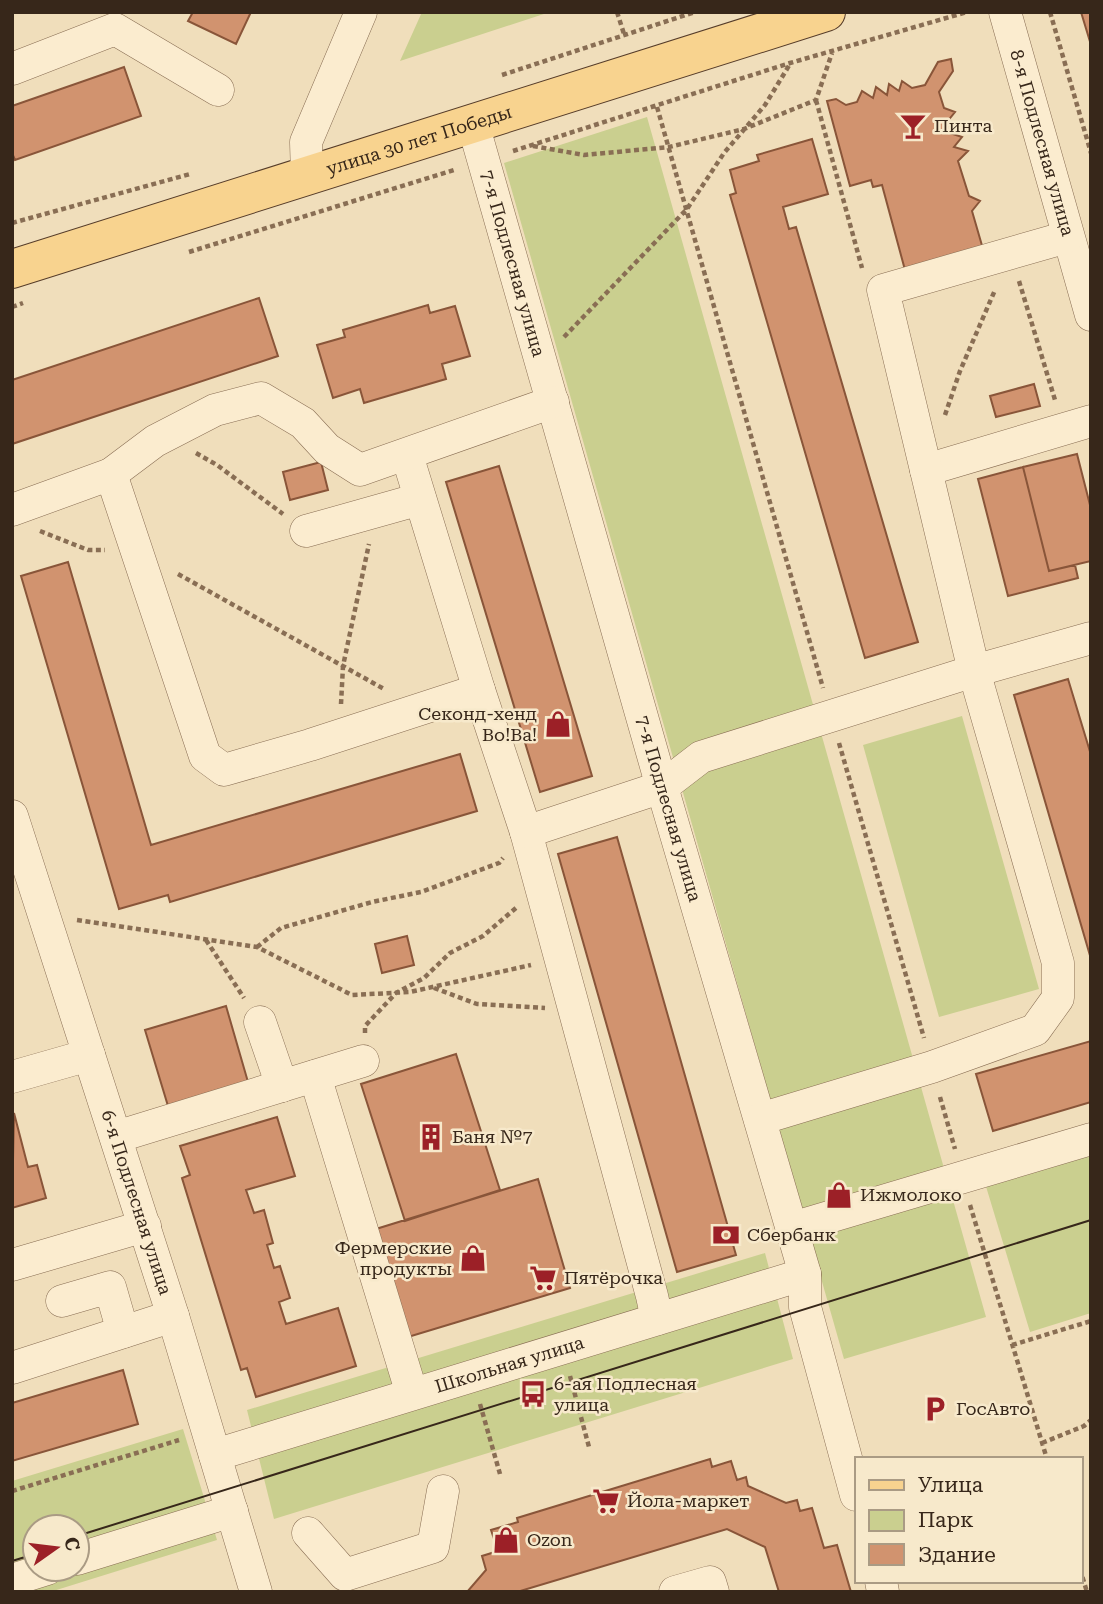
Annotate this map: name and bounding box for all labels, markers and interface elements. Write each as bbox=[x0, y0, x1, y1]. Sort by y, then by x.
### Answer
street label: 8-я Подлесная улица bbox=[1006, 47, 1079, 239]
street label: улица 30 лет Победы bbox=[324, 101, 515, 179]
bar icon: Пинта bbox=[898, 111, 928, 141]
place label: Пинта bbox=[934, 115, 993, 136]
street label: 7-я Подлесная улица bbox=[477, 168, 550, 359]
place label: Секонд-хенд Во!Ва! bbox=[418, 703, 537, 745]
shop icon: Секонд-хенд Во!Ва! bbox=[543, 709, 573, 739]
street label: 7-я Подлесная улица bbox=[632, 713, 706, 904]
street label: 6-я Подлесная улица bbox=[97, 1107, 177, 1298]
building icon: Баня №7 bbox=[416, 1122, 446, 1152]
place label: Баня №7 bbox=[452, 1126, 533, 1147]
shop icon: Ижмолоко bbox=[824, 1180, 854, 1210]
place label: Ижмолоко bbox=[860, 1184, 962, 1205]
bank icon: Сбербанк bbox=[711, 1220, 741, 1250]
place label: Сбербанк bbox=[747, 1224, 836, 1245]
place label: Фермерские продукты bbox=[335, 1237, 452, 1279]
shop icon: Фермерские продукты bbox=[458, 1243, 488, 1273]
supermarket icon: Пятёрочка bbox=[528, 1263, 558, 1293]
place label: Пятёрочка bbox=[564, 1267, 663, 1288]
street label: Школьная улица bbox=[432, 1331, 587, 1397]
place label: 6-ая Подлесная улица bbox=[554, 1373, 697, 1415]
bus stop icon: 6-ая Подлесная улица bbox=[518, 1379, 548, 1409]
parking icon: ГосАвто bbox=[920, 1394, 950, 1424]
place label: ГосАвто bbox=[956, 1398, 1030, 1419]
legend bbox=[855, 1457, 1082, 1583]
text: Улица bbox=[918, 1473, 984, 1497]
supermarket icon: Йола-маркет bbox=[591, 1486, 621, 1516]
place label: Йола-маркет bbox=[627, 1490, 749, 1511]
text: Парк bbox=[918, 1508, 974, 1532]
north arrow bbox=[21, 1513, 91, 1583]
shop icon: Ozon bbox=[491, 1525, 521, 1555]
place label: Ozon bbox=[527, 1529, 573, 1550]
text: С bbox=[59, 1535, 85, 1553]
text: Здание bbox=[918, 1543, 996, 1567]

